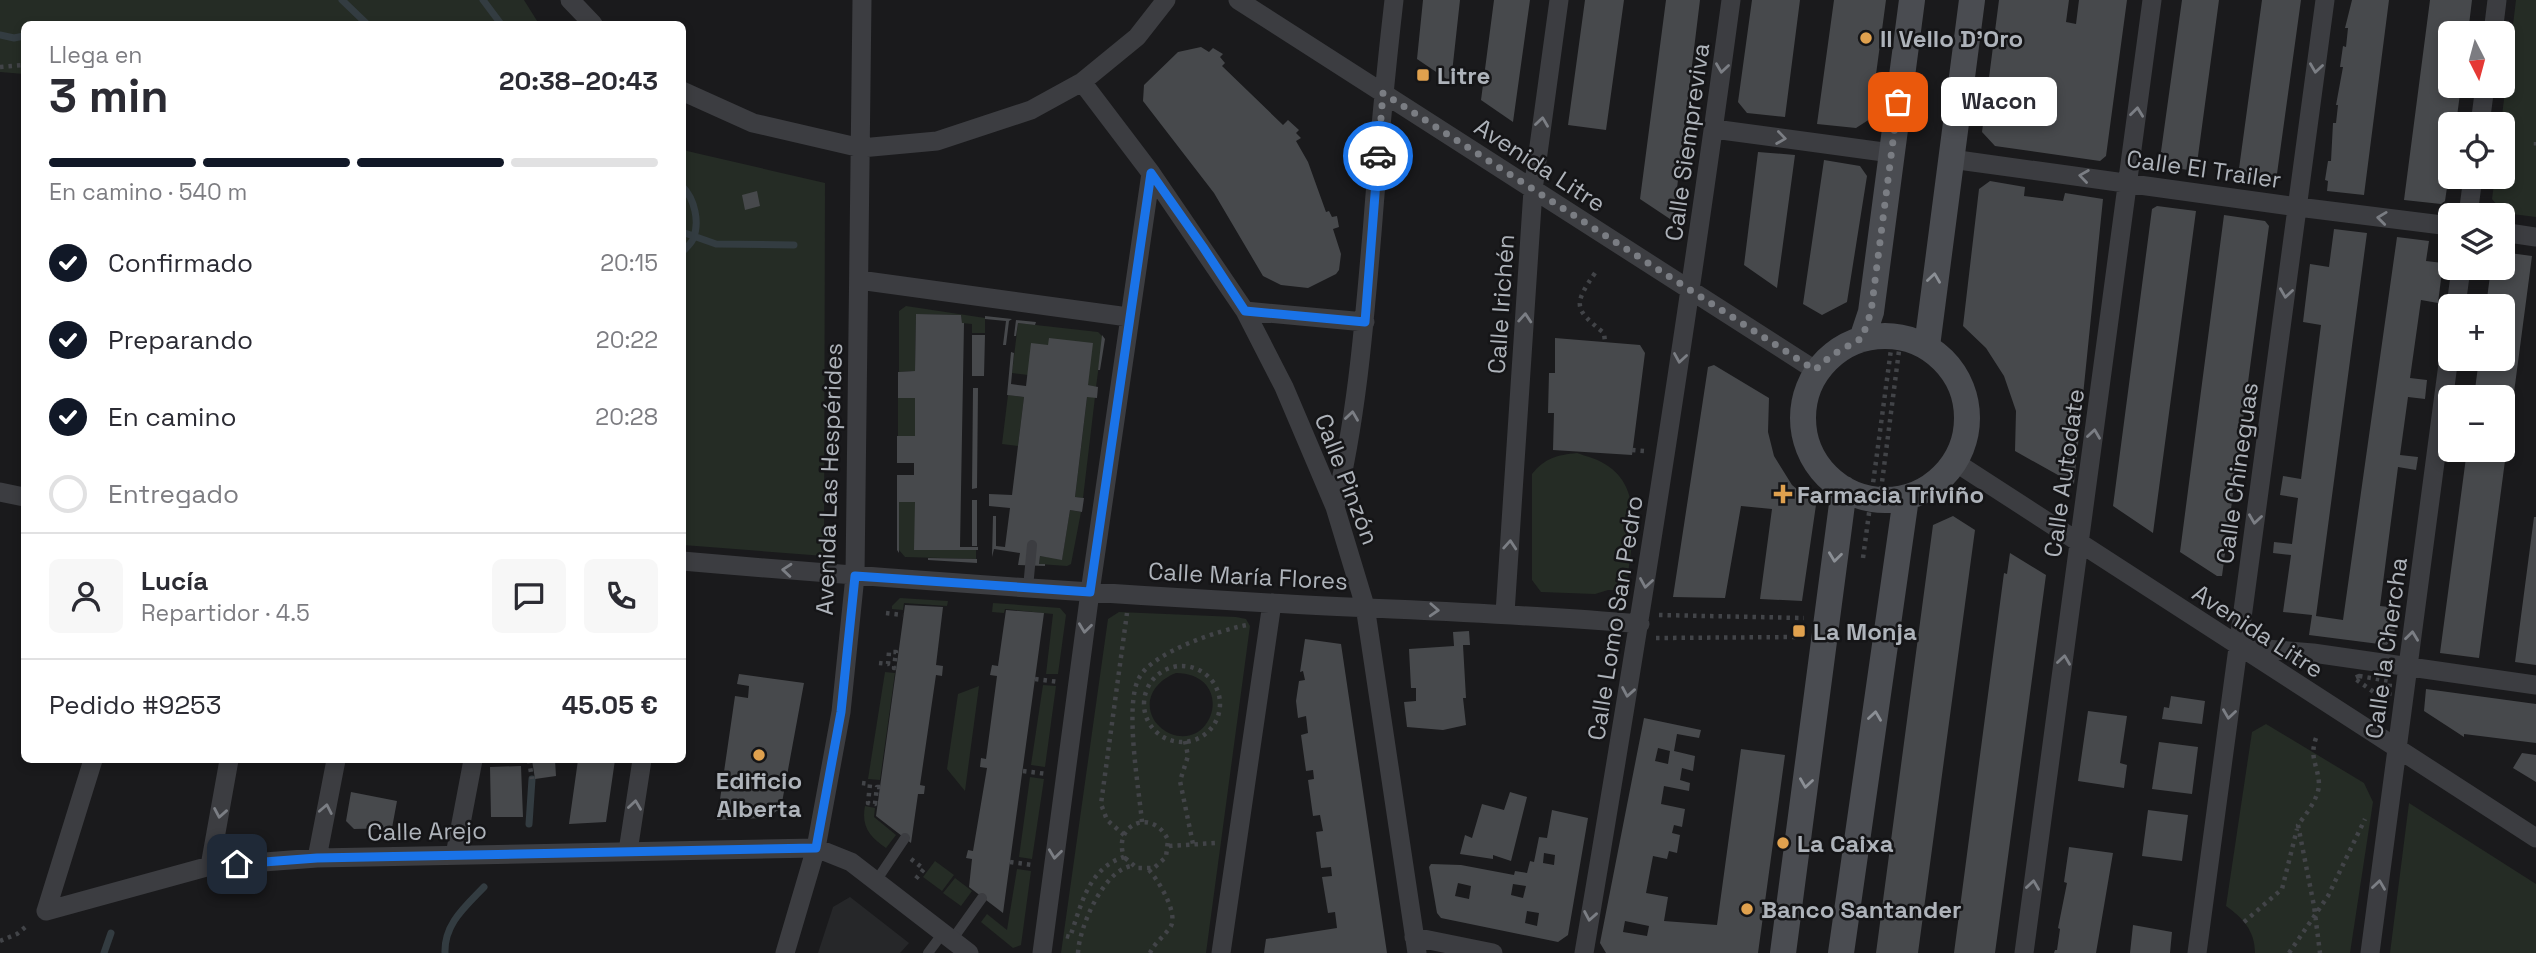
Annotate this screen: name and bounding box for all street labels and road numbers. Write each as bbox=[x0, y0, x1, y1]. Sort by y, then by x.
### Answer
street label: Calle Siempreviva bbox=[1658, 41, 1716, 243]
street label: Avenida Litre bbox=[1469, 111, 1611, 219]
street label: Calle El Trailer bbox=[2125, 143, 2283, 195]
street label: Calle Irichén bbox=[1481, 233, 1521, 375]
street label: Avenida Las Hespérides bbox=[809, 342, 849, 616]
street label: Calle Chineguas bbox=[2209, 380, 2265, 566]
street label: Calle Autodate bbox=[2037, 387, 2091, 559]
street label: Calle Pinzón bbox=[1308, 409, 1386, 549]
street label: Calle Lomo San Pedro bbox=[1580, 493, 1650, 743]
street label: Calle María Flores bbox=[1147, 555, 1349, 597]
street label: Calle la Chercha bbox=[2358, 555, 2414, 741]
street label: Avenida Litre bbox=[2187, 577, 2329, 685]
street label: Calle Arejo bbox=[367, 814, 487, 848]

